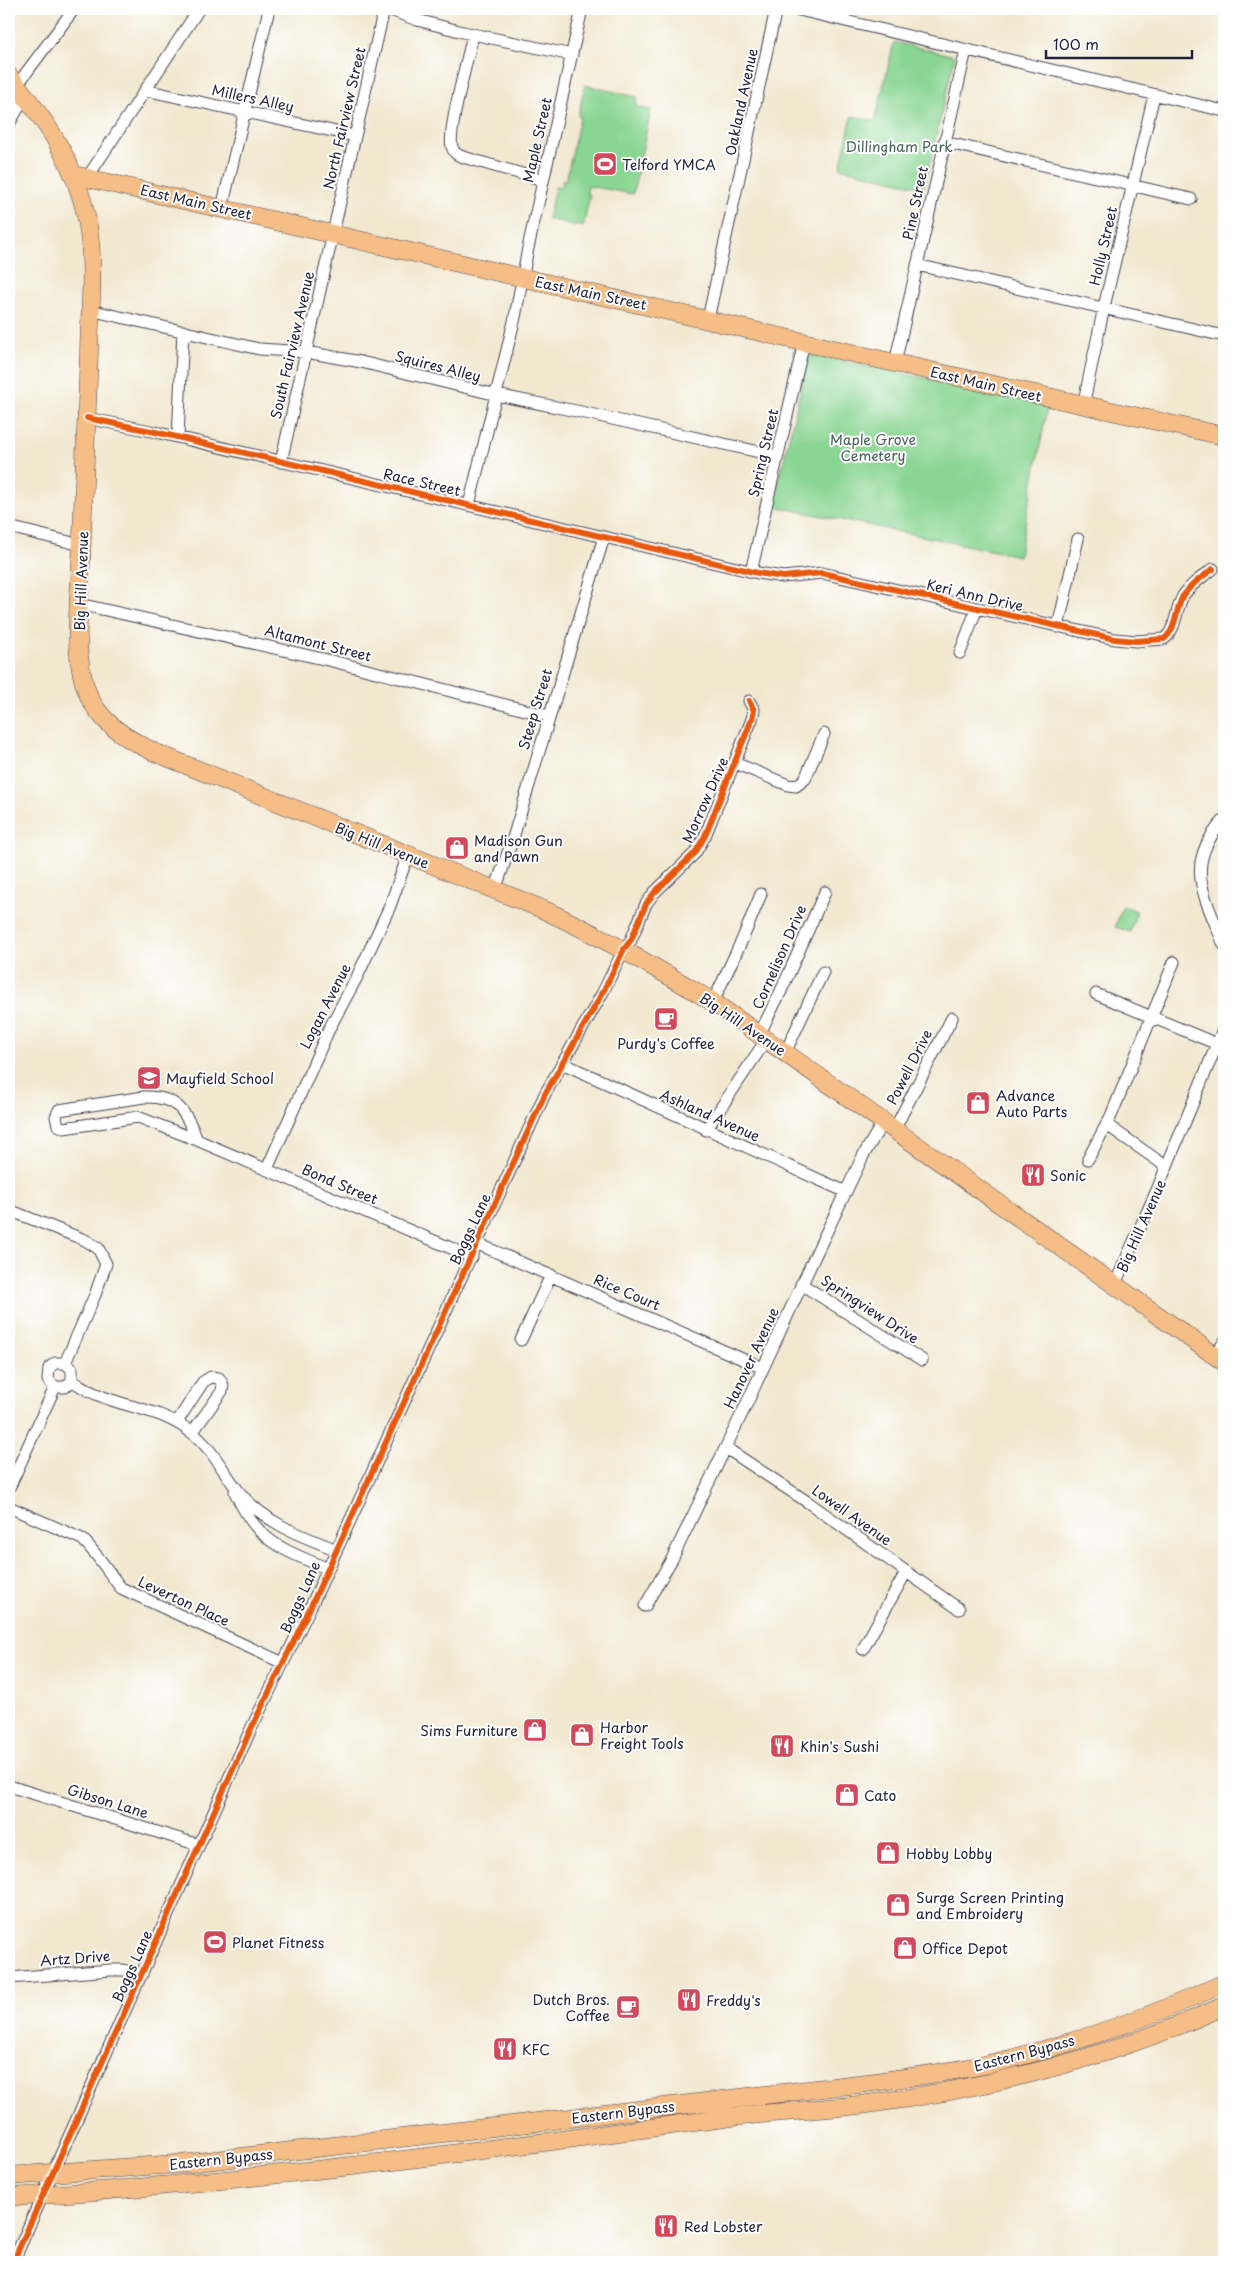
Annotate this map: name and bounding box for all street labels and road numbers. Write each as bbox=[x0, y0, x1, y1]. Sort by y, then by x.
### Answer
street label: North Fairview Street bbox=[317, 45, 371, 191]
street label: Oakland Avenue bbox=[719, 46, 763, 158]
street label: Millers Alley bbox=[210, 79, 296, 117]
street label: Maple Street bbox=[517, 95, 557, 185]
street label: Pine Street bbox=[897, 164, 933, 242]
street label: East Main Street bbox=[138, 179, 254, 225]
street label: Holly Street bbox=[1084, 204, 1122, 288]
street label: South Fairview Avenue bbox=[265, 269, 319, 421]
street label: East Main Street bbox=[533, 271, 649, 315]
street label: Squires Alley bbox=[393, 345, 483, 387]
street label: East Main Street bbox=[928, 361, 1044, 407]
street label: Spring Street bbox=[743, 407, 783, 499]
street label: Race Street bbox=[381, 463, 463, 501]
street label: Big Hill Avenue bbox=[69, 530, 93, 631]
street label: Keri Ann Drive bbox=[925, 574, 1025, 616]
street label: Altamont Street bbox=[262, 620, 374, 667]
street label: Steep Street bbox=[513, 666, 557, 752]
street label: Morrow Drive bbox=[677, 754, 733, 846]
street label: Big Hill Avenue bbox=[332, 817, 433, 874]
street label: Cornelison Drive bbox=[747, 902, 811, 1012]
street label: Logan Avenue bbox=[294, 959, 356, 1052]
street label: Big Hill Avenue bbox=[696, 987, 791, 1061]
street label: Powell Drive bbox=[881, 1026, 937, 1108]
street label: Ashland Avenue bbox=[657, 1084, 764, 1147]
street label: Bond Street bbox=[299, 1159, 381, 1210]
street label: Big Hill Avenue bbox=[1111, 1176, 1171, 1276]
street label: Boggs Lane bbox=[444, 1190, 496, 1268]
street label: Rice Court bbox=[591, 1269, 664, 1315]
street label: Springview Drive bbox=[817, 1270, 923, 1348]
street label: Hanover Avenue bbox=[718, 1304, 784, 1412]
street label: Lowell Avenue bbox=[808, 1480, 896, 1551]
street label: Boggs Lane bbox=[275, 1557, 325, 1636]
street label: Leverton Place bbox=[135, 1571, 233, 1631]
street label: Gibson Lane bbox=[65, 1779, 151, 1823]
street label: Boggs Lane bbox=[107, 1926, 157, 2005]
street label: Artz Drive bbox=[39, 1945, 111, 1971]
street label: Eastern Bypass bbox=[971, 2029, 1077, 2077]
street label: Eastern Bypass bbox=[570, 2095, 676, 2129]
street label: Eastern Bypass bbox=[168, 2143, 274, 2175]

